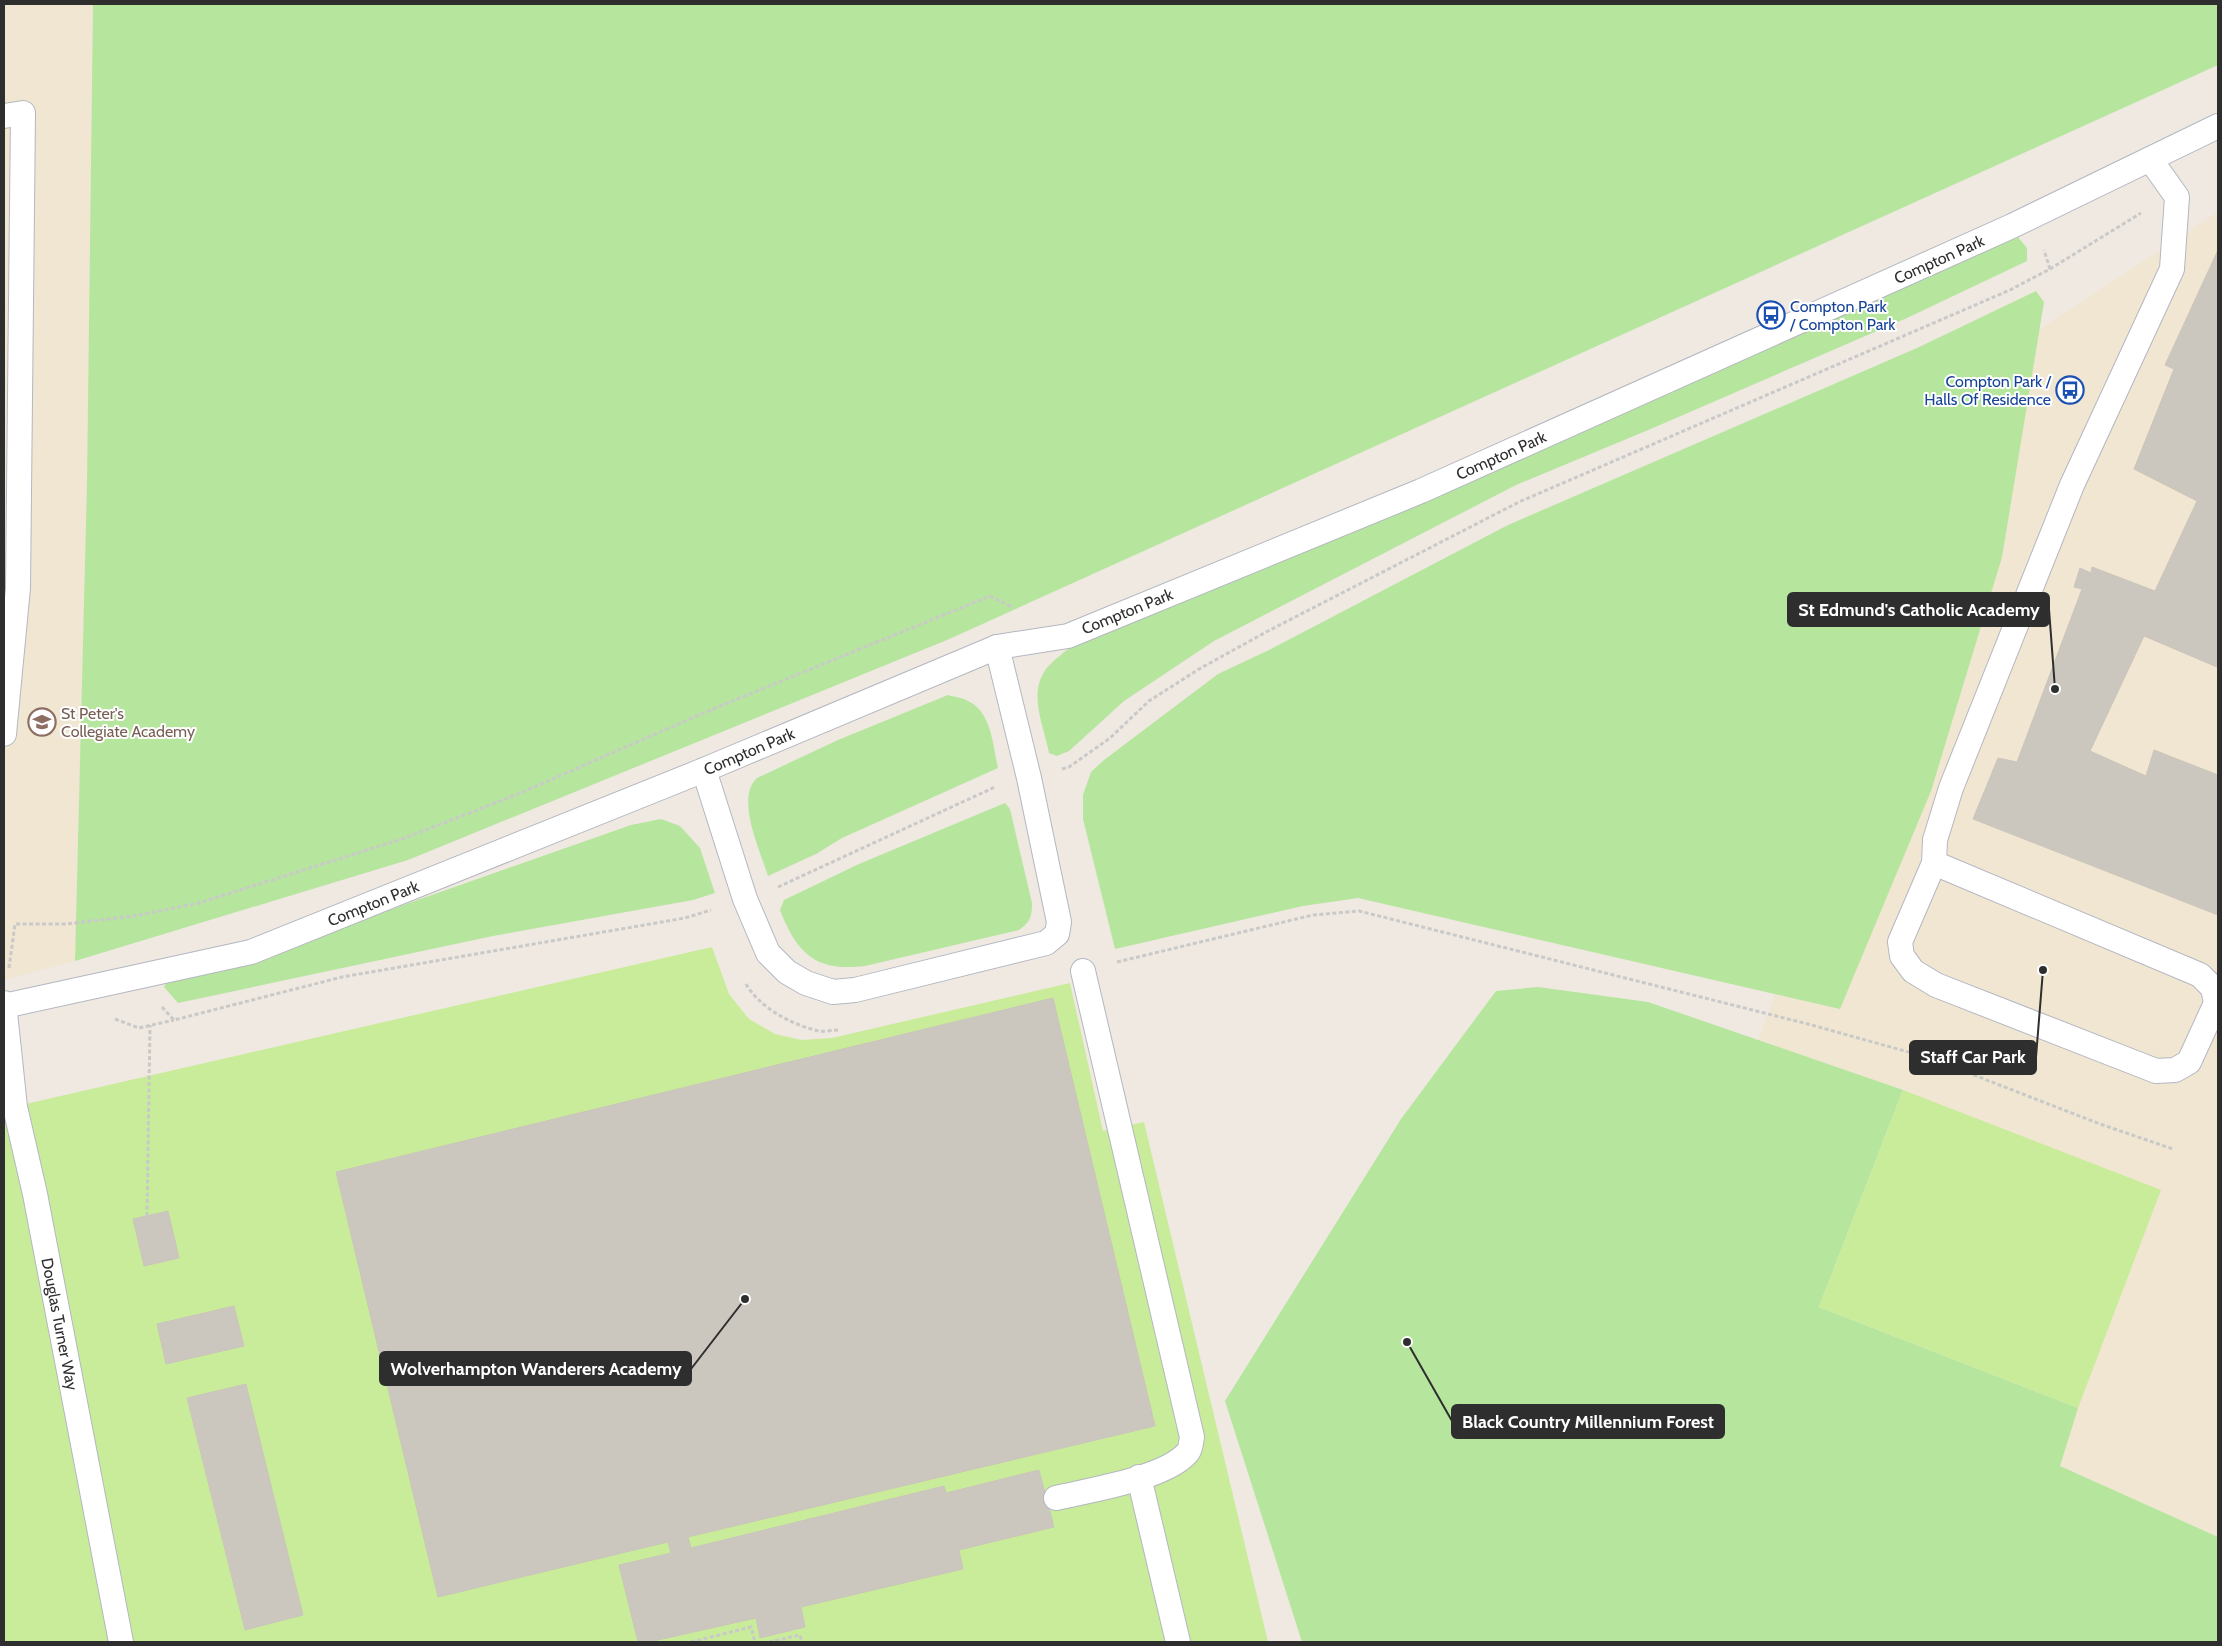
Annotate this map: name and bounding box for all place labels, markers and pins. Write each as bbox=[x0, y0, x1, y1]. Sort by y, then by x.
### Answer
place label: Compton Park / Compton Park bbox=[1789, 297, 1896, 334]
bus stop icon: Compton Park / Compton Park bbox=[1756, 300, 1786, 330]
place label: Compton Park / Halls Of Residence bbox=[1924, 372, 2052, 409]
bus stop icon: Compton Park / Halls Of Residence bbox=[2055, 375, 2085, 405]
callout: St Edmund's Catholic Academy bbox=[1788, 593, 2049, 626]
place label: St Peter's Collegiate Academy bbox=[61, 704, 195, 741]
school or university icon: St Peter's Collegiate Academy bbox=[27, 707, 57, 737]
callout: Staff Car Park bbox=[1910, 1041, 2036, 1074]
callout: Wolverhampton Wanderers Academy bbox=[380, 1352, 691, 1385]
callout: Black Country Millennium Forest bbox=[1452, 1405, 1724, 1438]

